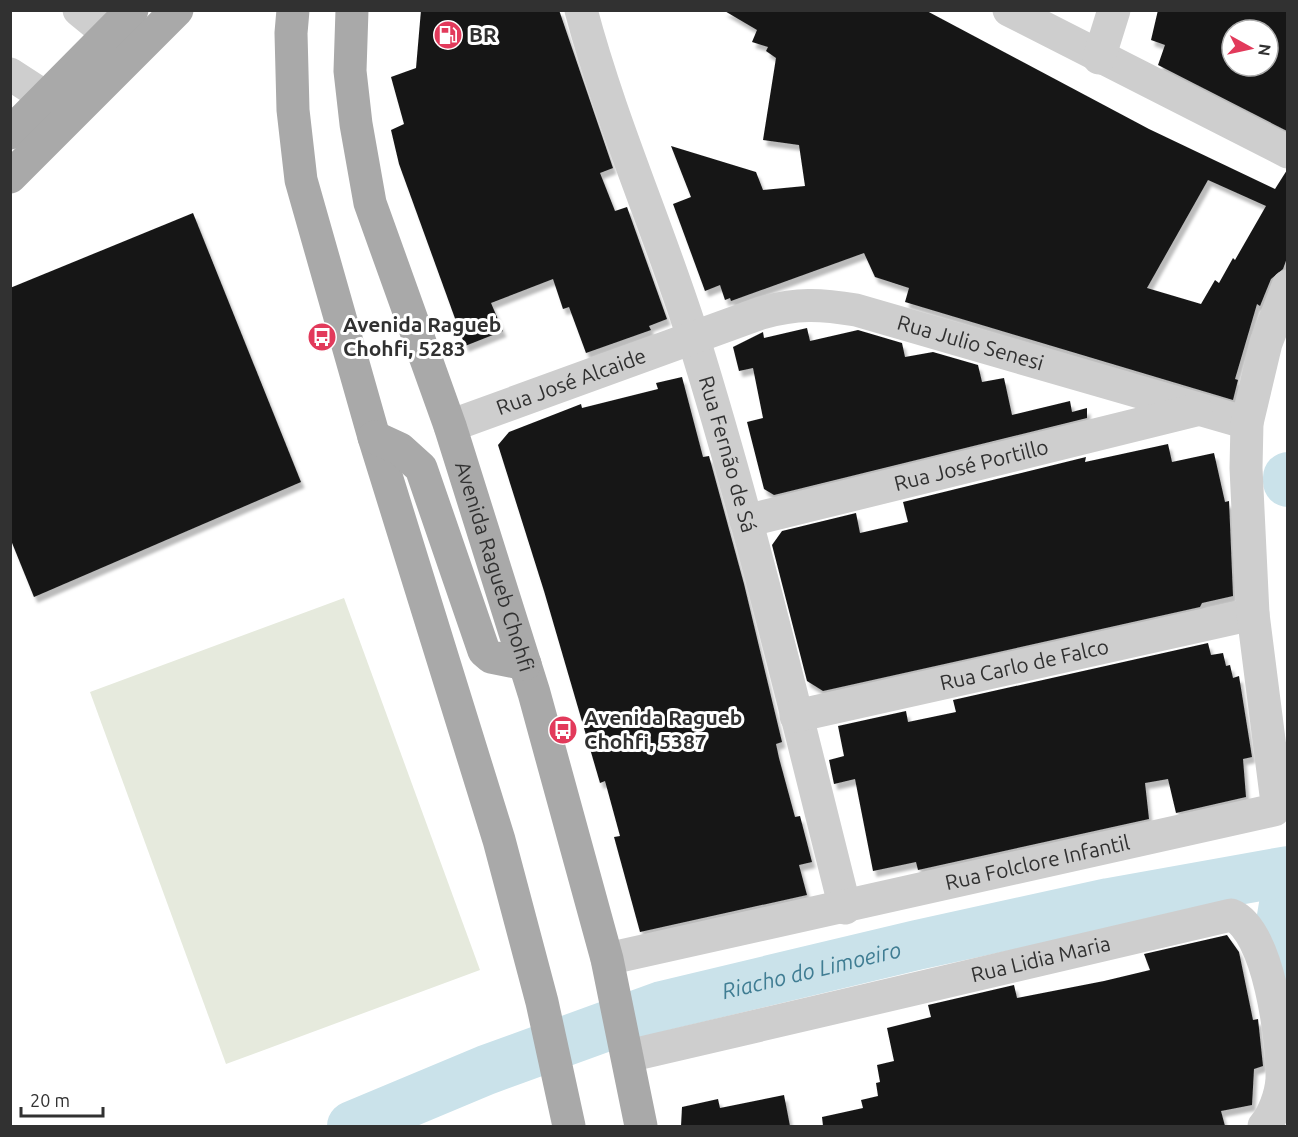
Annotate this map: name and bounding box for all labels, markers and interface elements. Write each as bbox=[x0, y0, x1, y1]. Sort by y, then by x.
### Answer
north arrow bbox=[1220, 18, 1280, 78]
fuel station icon: BR bbox=[432, 19, 464, 51]
place label: BR bbox=[469, 22, 497, 46]
text: N bbox=[1255, 43, 1275, 57]
street label: Rua Julio Senesi bbox=[895, 310, 1047, 375]
place label: Avenida Ragueb Chohfi, 5283 bbox=[343, 312, 501, 360]
bus stop icon: Avenida Ragueb Chohfi, 5283 bbox=[306, 321, 338, 353]
street label: Rua José Alcaide bbox=[493, 343, 649, 419]
street label: Rua Fernão de Sá bbox=[695, 373, 762, 535]
street label: Rua José Portillo bbox=[891, 434, 1051, 495]
street label: Avenida Ragueb Chohfi bbox=[451, 458, 540, 674]
street label: Rua Carlo de Falco bbox=[937, 634, 1111, 695]
place label: Avenida Ragueb Chohfi, 5387 bbox=[584, 705, 742, 753]
bus stop icon: Avenida Ragueb Chohfi, 5387 bbox=[547, 714, 579, 746]
street label: Rua Folclore Infantil bbox=[943, 830, 1132, 894]
street label: Rua Lidia Maria bbox=[969, 931, 1113, 986]
water label: Riacho do Limoeiro bbox=[719, 936, 903, 1003]
scale bar bbox=[21, 1080, 104, 1118]
text: 20 m bbox=[30, 1090, 70, 1110]

